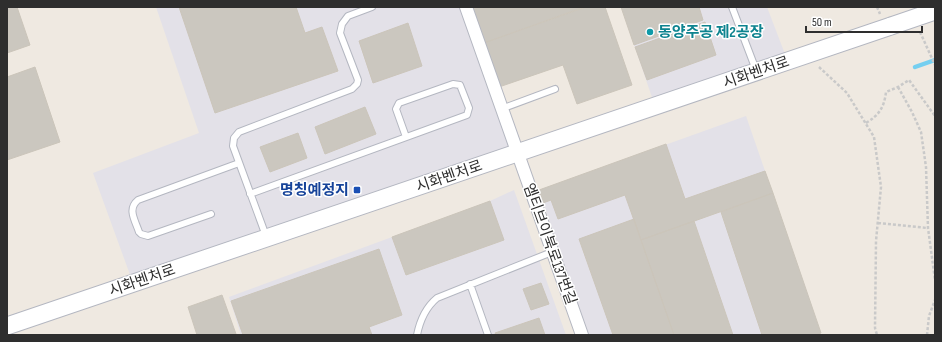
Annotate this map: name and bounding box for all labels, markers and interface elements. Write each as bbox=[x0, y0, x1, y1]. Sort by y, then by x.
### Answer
scale bar bbox=[806, 8, 922, 34]
text: 50 m bbox=[812, 15, 832, 30]
place label: 동양주공 제2공장 bbox=[658, 23, 764, 42]
marker: 동양주공 제2공장 bbox=[645, 27, 655, 37]
street label: 시화벤처로 bbox=[720, 52, 792, 93]
street label: 시화벤처로 bbox=[413, 156, 485, 197]
place label: 명칭예정지 bbox=[280, 181, 349, 200]
street label: 엠티브이북로137번길 bbox=[519, 181, 580, 308]
marker: 명칭예정지 bbox=[352, 185, 362, 195]
street label: 시화벤처로 bbox=[106, 260, 178, 301]

